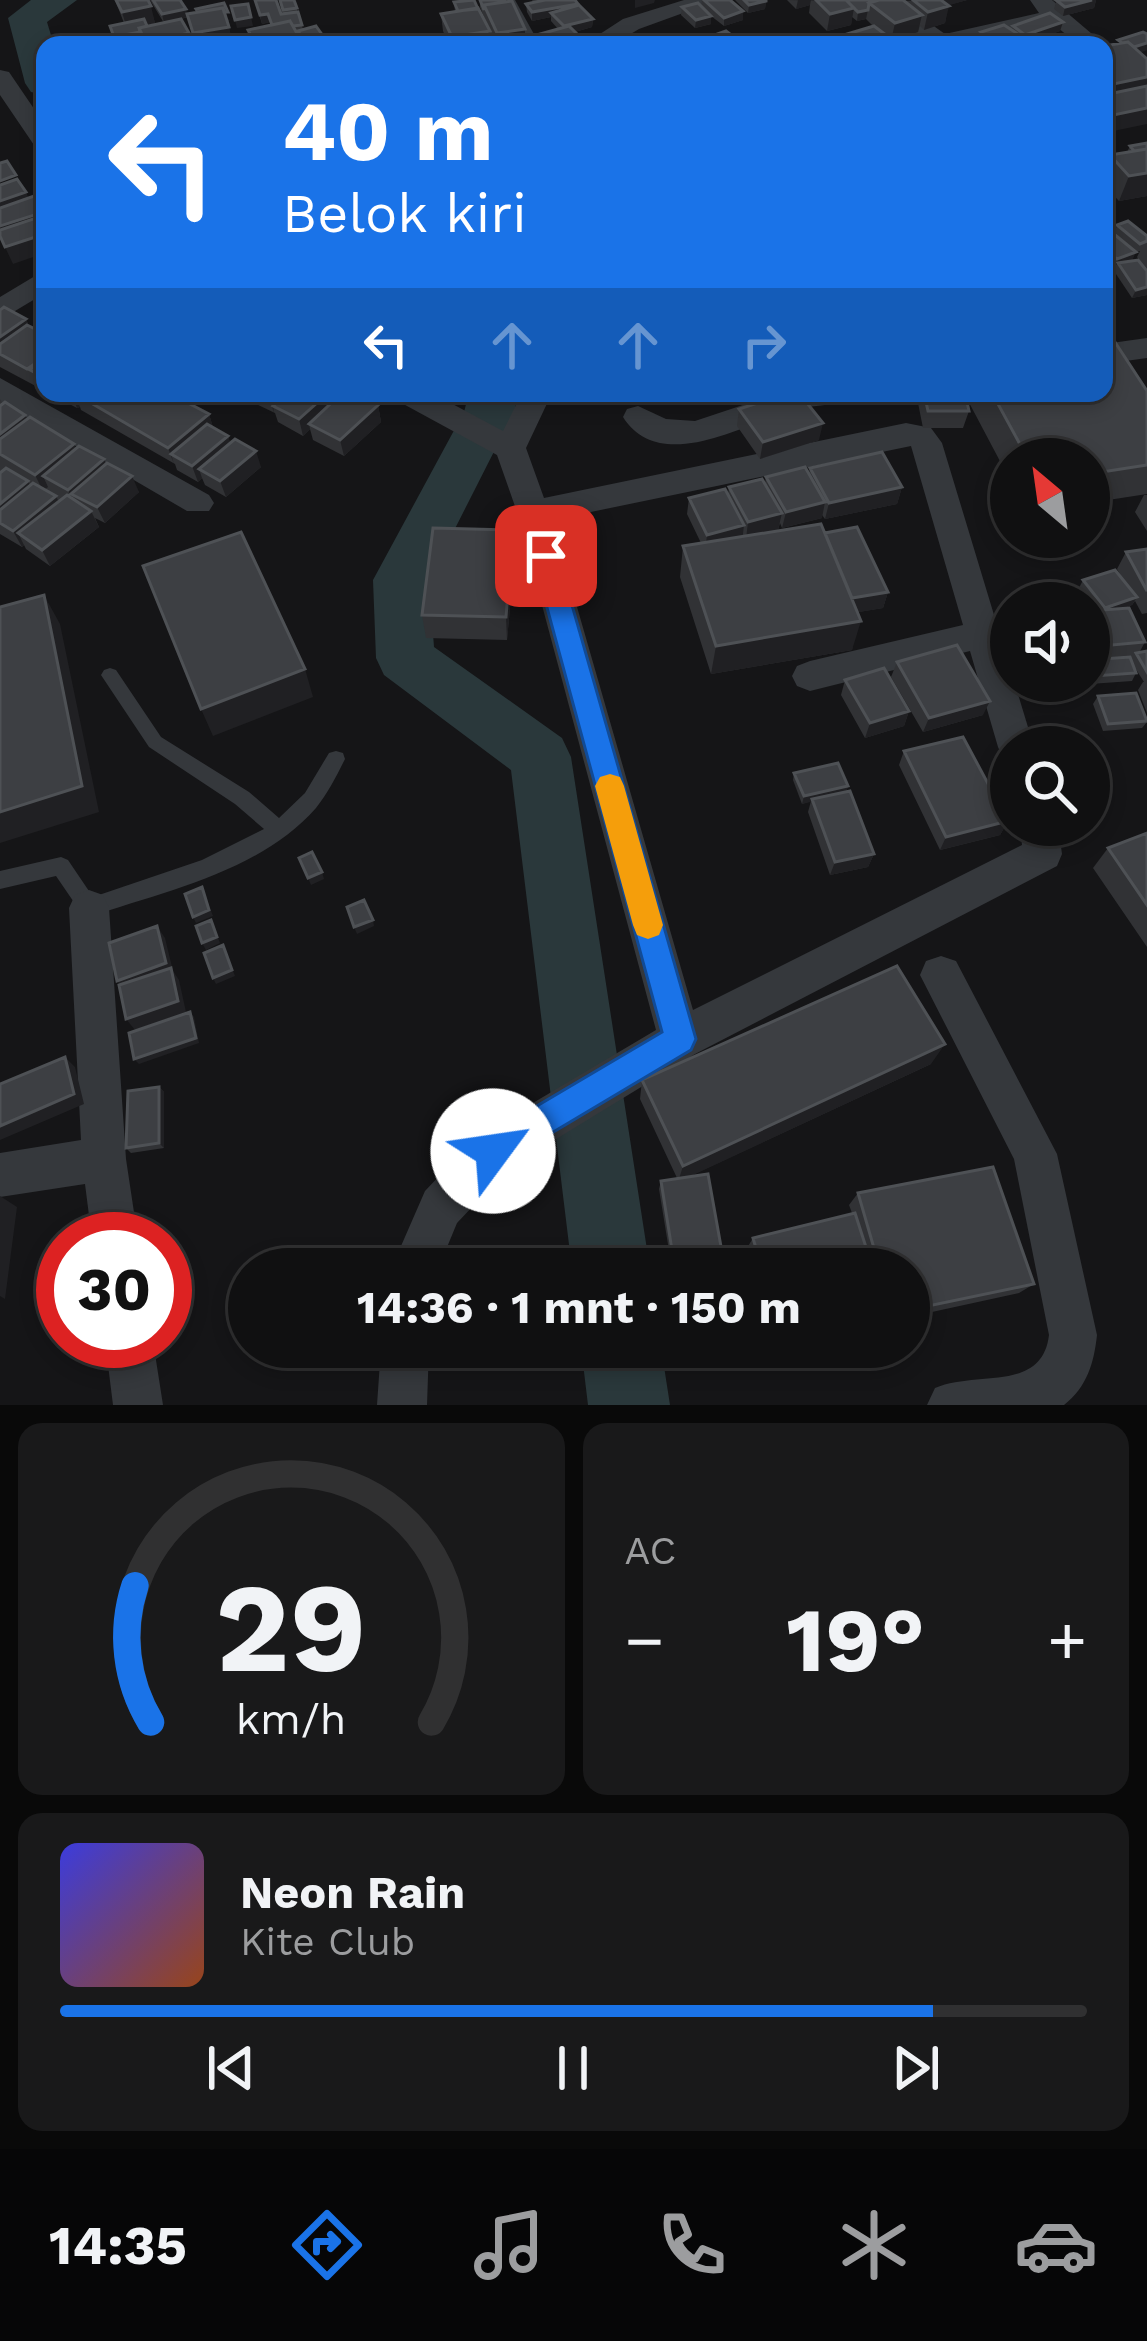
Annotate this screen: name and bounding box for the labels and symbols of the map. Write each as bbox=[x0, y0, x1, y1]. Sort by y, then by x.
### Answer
north arrow bbox=[990, 438, 1110, 558]
pin bbox=[495, 505, 597, 607]
position arrow bbox=[430, 1088, 556, 1214]
speed limit sign: 30 bbox=[36, 1212, 192, 1368]

